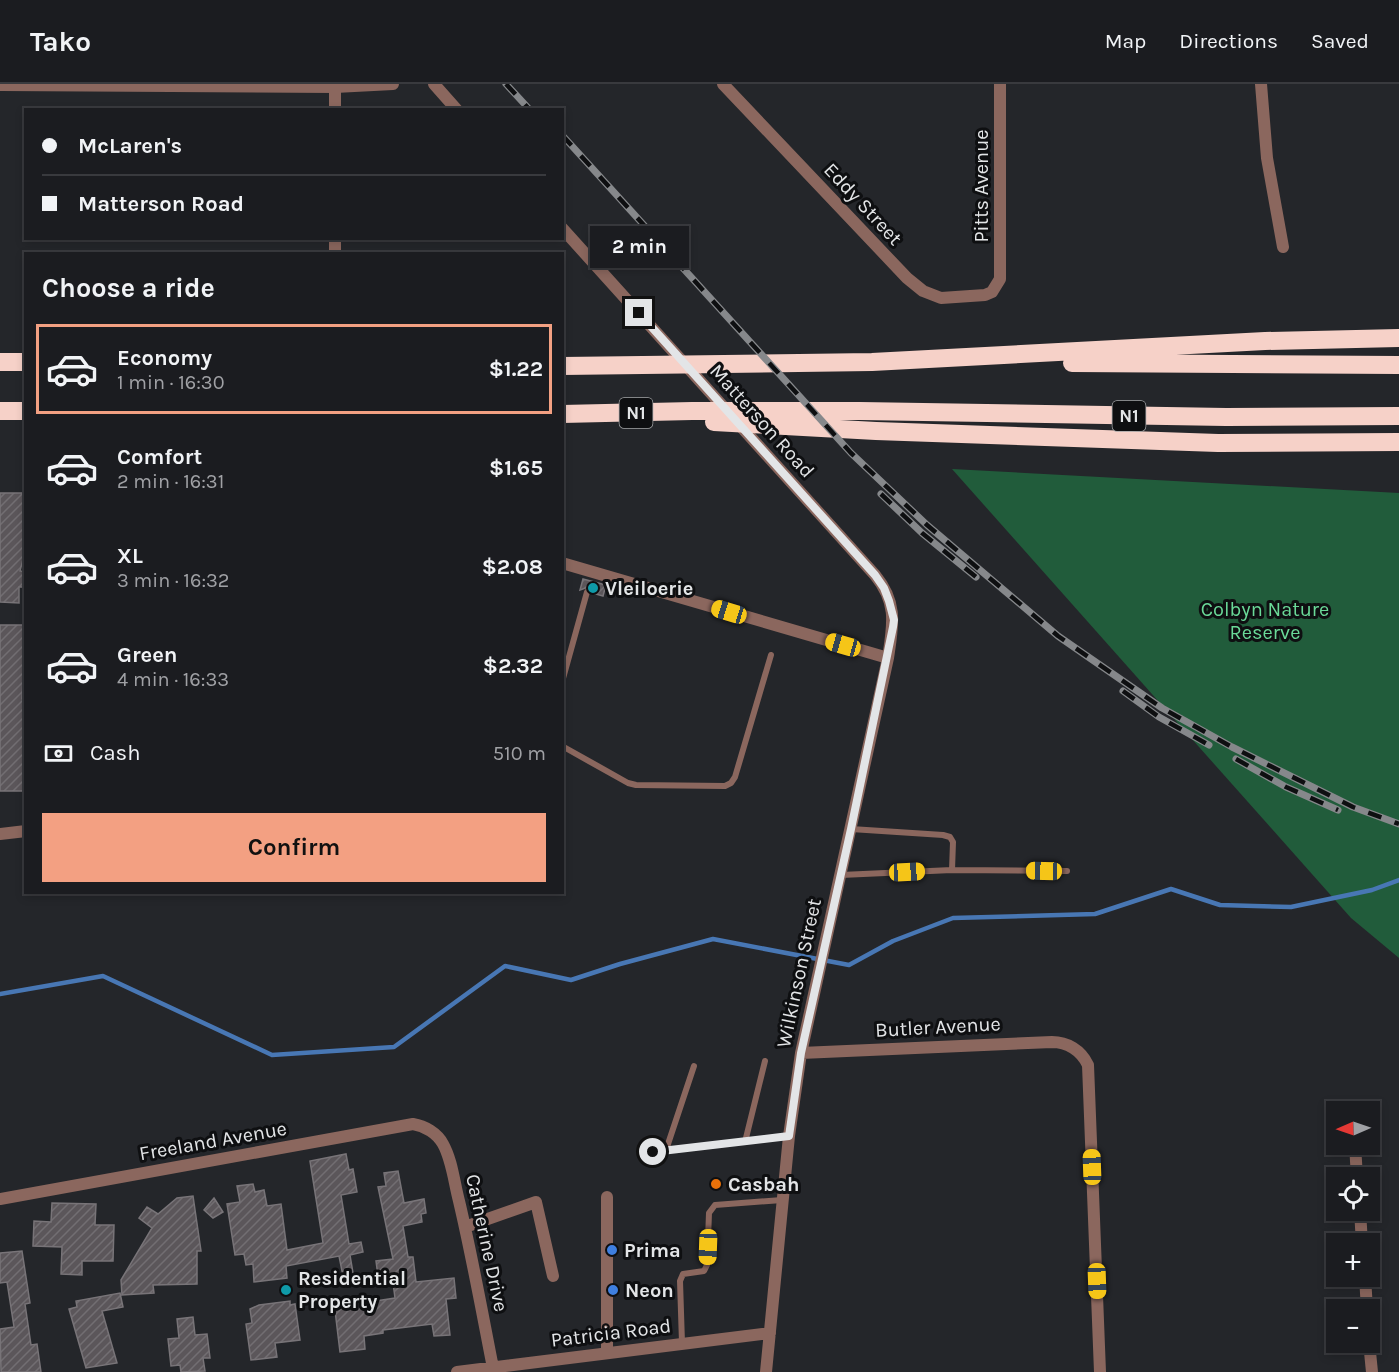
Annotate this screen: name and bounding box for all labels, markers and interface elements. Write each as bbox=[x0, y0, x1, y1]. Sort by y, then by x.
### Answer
text: Tako bbox=[30, 25, 91, 58]
text: Map bbox=[1105, 29, 1146, 53]
text: Directions bbox=[1179, 29, 1278, 53]
text: Saved bbox=[1311, 29, 1369, 53]
street label: Pitts Avenue bbox=[970, 129, 993, 243]
text: McLaren's bbox=[78, 133, 182, 159]
street label: Eddy Street bbox=[819, 158, 907, 250]
text: Matterson Road bbox=[78, 191, 244, 217]
callout: 2 min bbox=[590, 226, 688, 268]
text: 2 min bbox=[612, 235, 667, 258]
text: Choose a ride bbox=[42, 272, 215, 304]
route end bbox=[625, 299, 652, 326]
icon: car bbox=[45, 342, 99, 396]
text: Economy bbox=[117, 345, 212, 371]
text: $1.22 bbox=[489, 356, 543, 382]
street label: Matterson Road bbox=[705, 360, 819, 482]
text: 1 min · 16:30 bbox=[117, 371, 225, 394]
road number: N1 bbox=[620, 398, 652, 428]
road number: N1 bbox=[1112, 401, 1146, 431]
icon: car bbox=[45, 441, 99, 495]
text: Comfort bbox=[117, 444, 202, 470]
text: $1.65 bbox=[489, 455, 543, 481]
text: 2 min · 16:31 bbox=[117, 470, 224, 493]
icon: car bbox=[45, 540, 99, 594]
text: XL bbox=[117, 543, 143, 569]
text: $2.08 bbox=[482, 554, 543, 580]
text: 3 min · 16:32 bbox=[117, 569, 229, 592]
place label: Vleiloerie bbox=[605, 577, 693, 600]
marker: Vleiloerie bbox=[586, 581, 600, 595]
car bbox=[709, 598, 749, 626]
park label: Colbyn Nature Reserve bbox=[1201, 598, 1329, 644]
car bbox=[823, 631, 863, 659]
icon: car bbox=[45, 639, 99, 693]
text: Green bbox=[117, 642, 178, 668]
text: $2.32 bbox=[483, 653, 543, 679]
text: 4 min · 16:33 bbox=[117, 668, 229, 691]
icon: cash bbox=[42, 737, 75, 770]
text: Cash bbox=[90, 740, 140, 766]
text: 510 m bbox=[493, 742, 546, 765]
button: Confirm bbox=[42, 813, 546, 882]
car bbox=[889, 862, 925, 882]
car bbox=[1026, 862, 1062, 880]
street label: Wilkinson Street bbox=[772, 896, 826, 1050]
street label: Butler Avenue bbox=[875, 1012, 1001, 1042]
north arrow bbox=[1326, 1101, 1380, 1155]
map controls bbox=[1326, 1101, 1380, 1353]
street label: Freeland Avenue bbox=[137, 1117, 289, 1165]
route start bbox=[639, 1138, 666, 1165]
car bbox=[1082, 1149, 1102, 1185]
button: locate bbox=[1326, 1167, 1380, 1221]
street label: Catherine Drive bbox=[461, 1172, 513, 1314]
place label: Casbah bbox=[728, 1173, 799, 1196]
marker: Casbah bbox=[709, 1177, 723, 1191]
car bbox=[698, 1229, 718, 1265]
button: + bbox=[1326, 1233, 1380, 1287]
place label: Prima bbox=[624, 1239, 681, 1262]
marker: Prima bbox=[605, 1243, 619, 1257]
car bbox=[1087, 1263, 1107, 1299]
place label: Residential Property bbox=[298, 1267, 406, 1313]
place label: Neon bbox=[625, 1279, 674, 1302]
marker: Residential Property bbox=[279, 1283, 293, 1297]
marker: Neon bbox=[606, 1283, 620, 1297]
button: − bbox=[1326, 1299, 1380, 1353]
street label: Patricia Road bbox=[550, 1314, 672, 1352]

